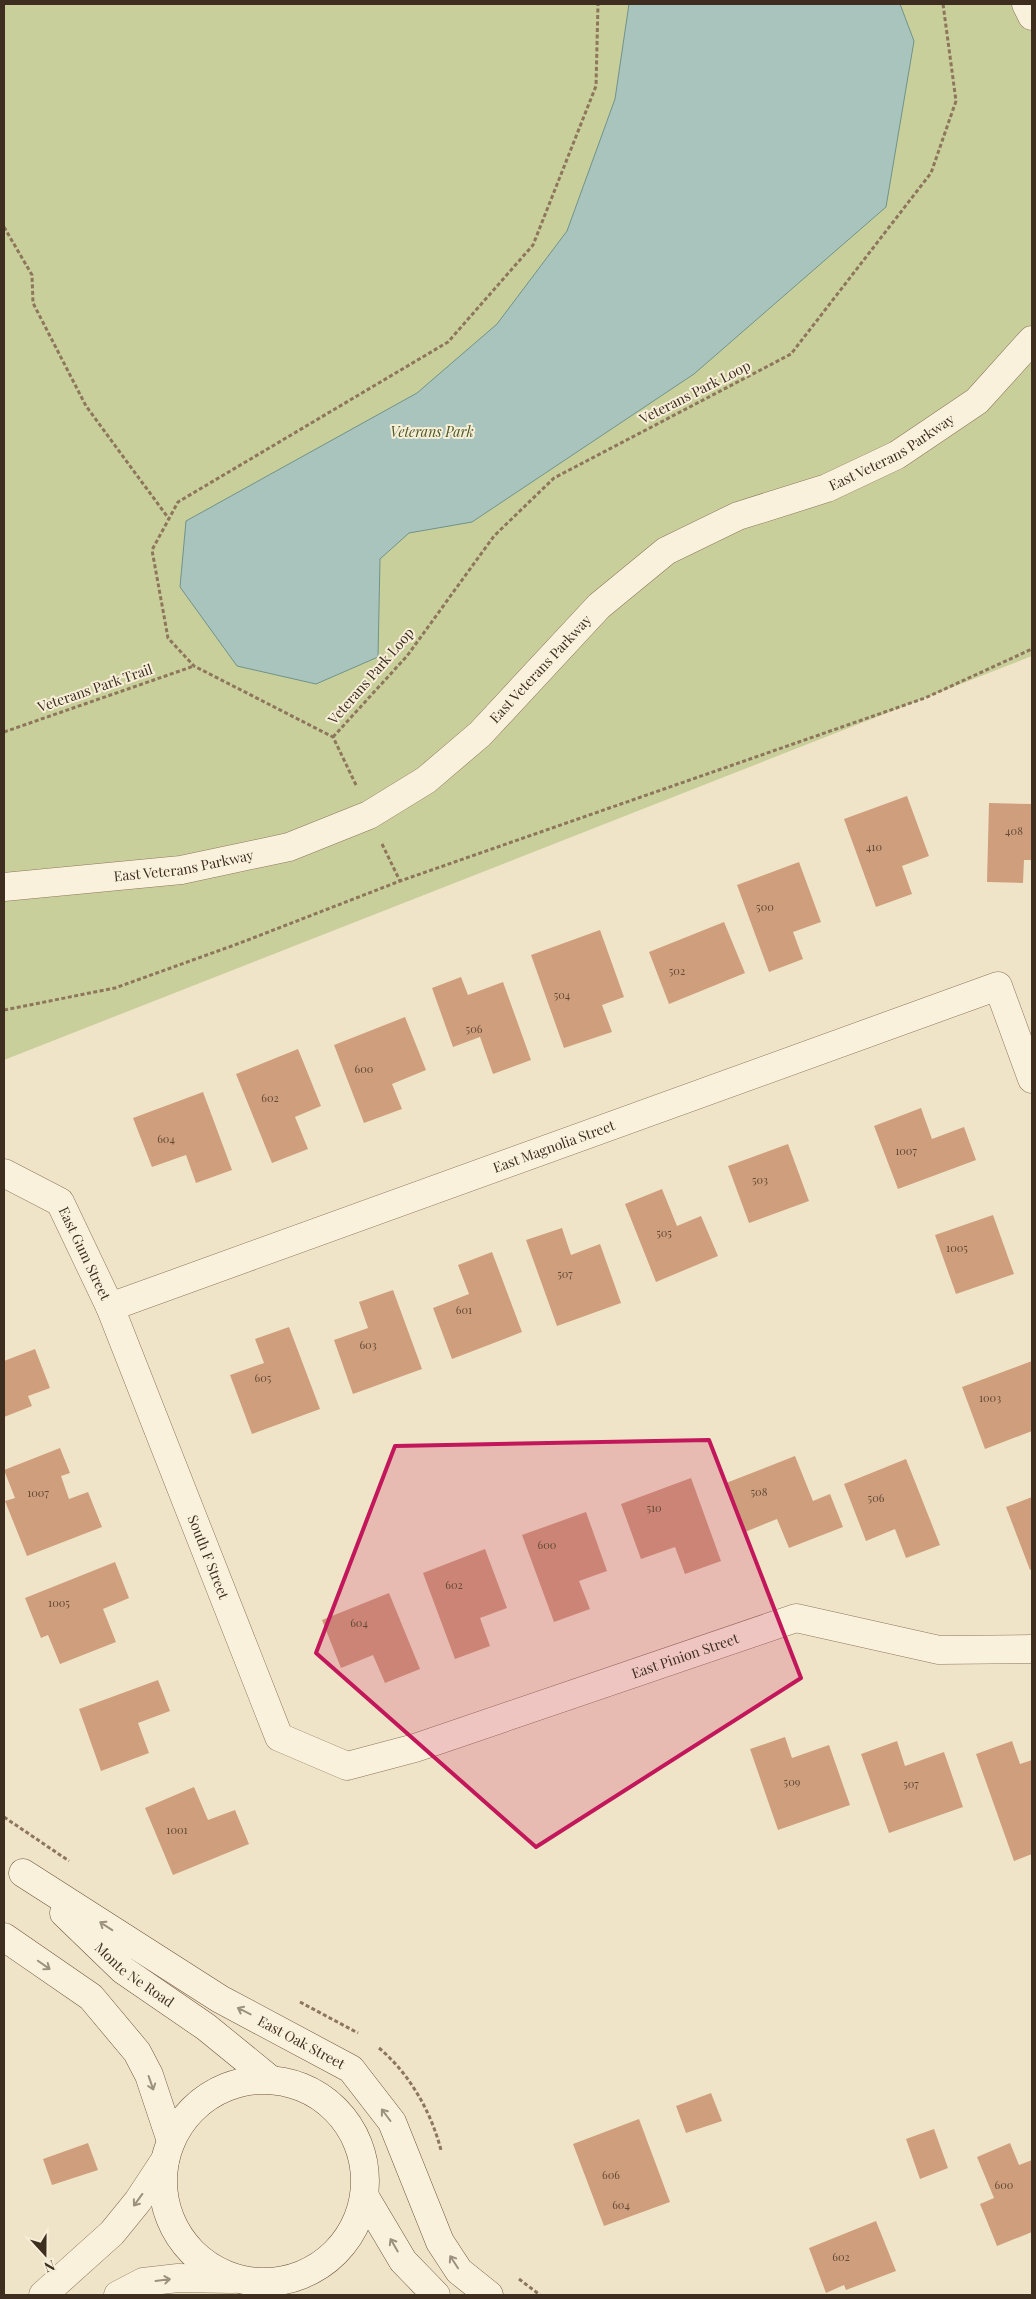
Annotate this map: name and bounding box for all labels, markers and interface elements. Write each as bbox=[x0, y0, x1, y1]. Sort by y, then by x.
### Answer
street label: Veterans Park Loop bbox=[635, 355, 754, 428]
street label: East Veterans Parkway bbox=[826, 409, 958, 495]
park label: Veterans Park bbox=[390, 422, 474, 441]
street label: East Veterans Parkway bbox=[485, 610, 595, 727]
street label: Veterans Park Loop bbox=[323, 623, 418, 729]
street label: Veterans Park Trail bbox=[34, 659, 155, 716]
house number: 408 bbox=[1005, 823, 1023, 838]
house number: 410 bbox=[866, 839, 882, 854]
street label: East Veterans Parkway bbox=[113, 845, 255, 885]
house number: 500 bbox=[756, 899, 774, 914]
house number: 502 bbox=[669, 963, 685, 978]
house number: 504 bbox=[554, 987, 571, 1002]
house number: 506 bbox=[466, 1021, 483, 1036]
house number: 600 bbox=[355, 1061, 374, 1076]
house number: 602 bbox=[261, 1090, 279, 1105]
street label: East Magnolia Street bbox=[490, 1115, 618, 1177]
house number: 604 bbox=[157, 1131, 175, 1146]
house number: 1007 bbox=[895, 1143, 917, 1158]
house number: 503 bbox=[752, 1172, 768, 1187]
street label: East Gum Street bbox=[55, 1203, 116, 1304]
house number: 505 bbox=[656, 1225, 672, 1240]
house number: 1005 bbox=[946, 1240, 968, 1255]
house number: 507 bbox=[557, 1266, 573, 1281]
house number: 601 bbox=[456, 1302, 472, 1317]
house number: 603 bbox=[359, 1337, 377, 1352]
house number: 605 bbox=[255, 1370, 272, 1385]
house number: 1003 bbox=[979, 1390, 1001, 1405]
house number: 508 bbox=[751, 1484, 768, 1499]
house number: 1007 bbox=[27, 1485, 49, 1500]
house number: 506 bbox=[868, 1490, 885, 1505]
house number: 510 bbox=[646, 1500, 662, 1515]
street label: South F Street bbox=[184, 1512, 234, 1603]
house number: 600 bbox=[538, 1537, 557, 1552]
house number: 602 bbox=[445, 1577, 463, 1592]
house number: 1005 bbox=[48, 1595, 70, 1610]
house number: 604 bbox=[350, 1615, 368, 1630]
street label: East Pinion Street bbox=[629, 1628, 742, 1682]
house number: 509 bbox=[784, 1774, 801, 1789]
house number: 507 bbox=[903, 1776, 919, 1791]
house number: 1001 bbox=[166, 1822, 188, 1837]
one-way arrow bbox=[99, 1921, 113, 1931]
street label: Monte Ne Road bbox=[91, 1938, 178, 2011]
one-way arrow bbox=[37, 1960, 51, 1970]
one-way arrow bbox=[237, 2006, 252, 2015]
street label: East Oak Street bbox=[255, 2011, 349, 2073]
one-way arrow bbox=[147, 2074, 156, 2090]
one-way arrow bbox=[381, 2109, 392, 2122]
house number: 606 bbox=[602, 2167, 620, 2182]
house number: 600 bbox=[995, 2177, 1014, 2192]
one-way arrow bbox=[133, 2193, 143, 2207]
house number: 604 bbox=[612, 2197, 630, 2212]
north arrow bbox=[20, 2229, 70, 2279]
one-way arrow bbox=[388, 2238, 398, 2252]
house number: 602 bbox=[832, 2249, 850, 2264]
text: N bbox=[42, 2256, 58, 2277]
one-way arrow bbox=[449, 2256, 459, 2270]
one-way arrow bbox=[155, 2275, 171, 2285]

